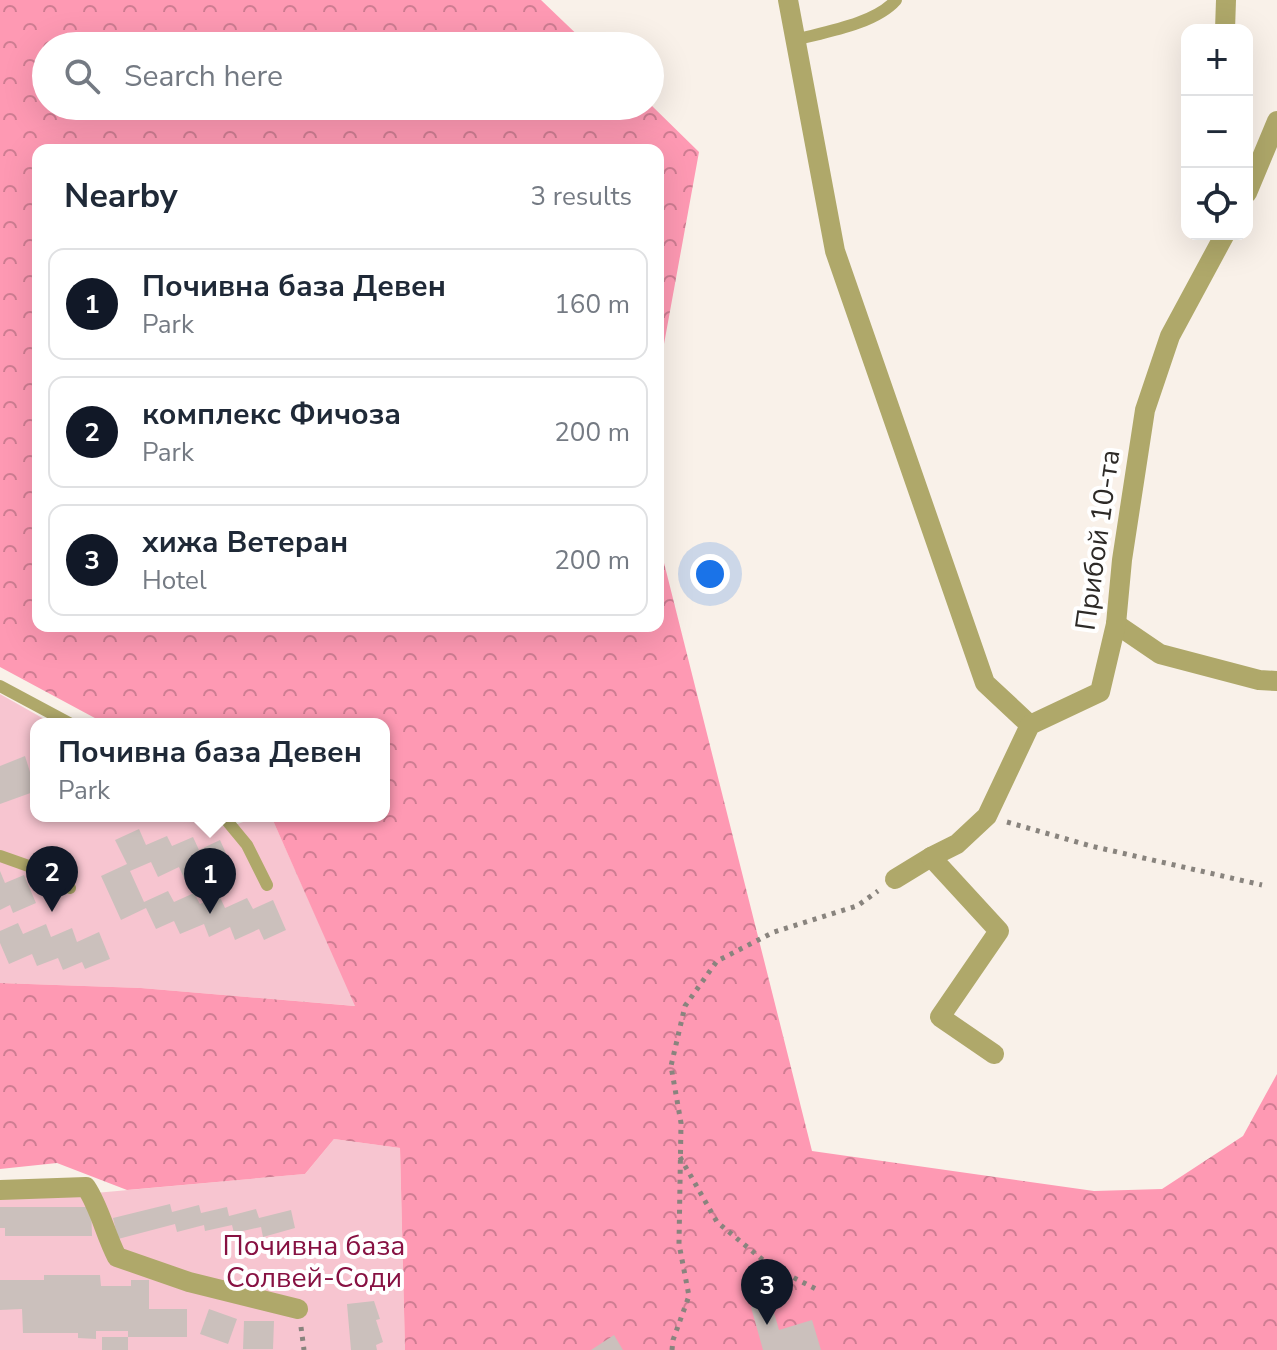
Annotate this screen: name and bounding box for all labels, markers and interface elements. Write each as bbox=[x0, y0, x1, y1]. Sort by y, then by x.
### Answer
map controls bbox=[1181, 24, 1253, 240]
button: + bbox=[1181, 24, 1253, 96]
search box bbox=[32, 32, 664, 120]
icon: search bbox=[60, 54, 104, 98]
text: Search here bbox=[124, 56, 283, 97]
button: − bbox=[1181, 96, 1253, 168]
button: locate bbox=[1181, 168, 1253, 240]
text: Nearby bbox=[64, 173, 178, 219]
text: 3 results bbox=[531, 179, 632, 214]
text: Почивна база Девен bbox=[142, 266, 446, 307]
text: 1 bbox=[84, 287, 100, 322]
text: 160 m bbox=[554, 287, 630, 322]
text: Park bbox=[142, 307, 194, 342]
text: комплекс Фичоза bbox=[142, 394, 401, 435]
text: 2 bbox=[84, 415, 100, 450]
text: 200 m bbox=[554, 415, 630, 450]
text: Park bbox=[142, 435, 194, 470]
street label: Прибой 10-та bbox=[1066, 447, 1130, 633]
text: хижа Ветеран bbox=[142, 522, 348, 563]
text: 3 bbox=[84, 543, 100, 578]
text: 200 m bbox=[554, 543, 630, 578]
your location bbox=[690, 554, 730, 594]
text: Hotel bbox=[142, 563, 207, 598]
popup bbox=[30, 718, 390, 822]
text: Почивна база Девен bbox=[58, 732, 362, 773]
text: Park bbox=[58, 773, 110, 808]
pin: 2 bbox=[26, 846, 78, 912]
pin: 1 bbox=[184, 848, 236, 914]
park label: Почивна база Солвей-Соди bbox=[223, 1227, 405, 1297]
pin: 3 bbox=[741, 1259, 793, 1325]

